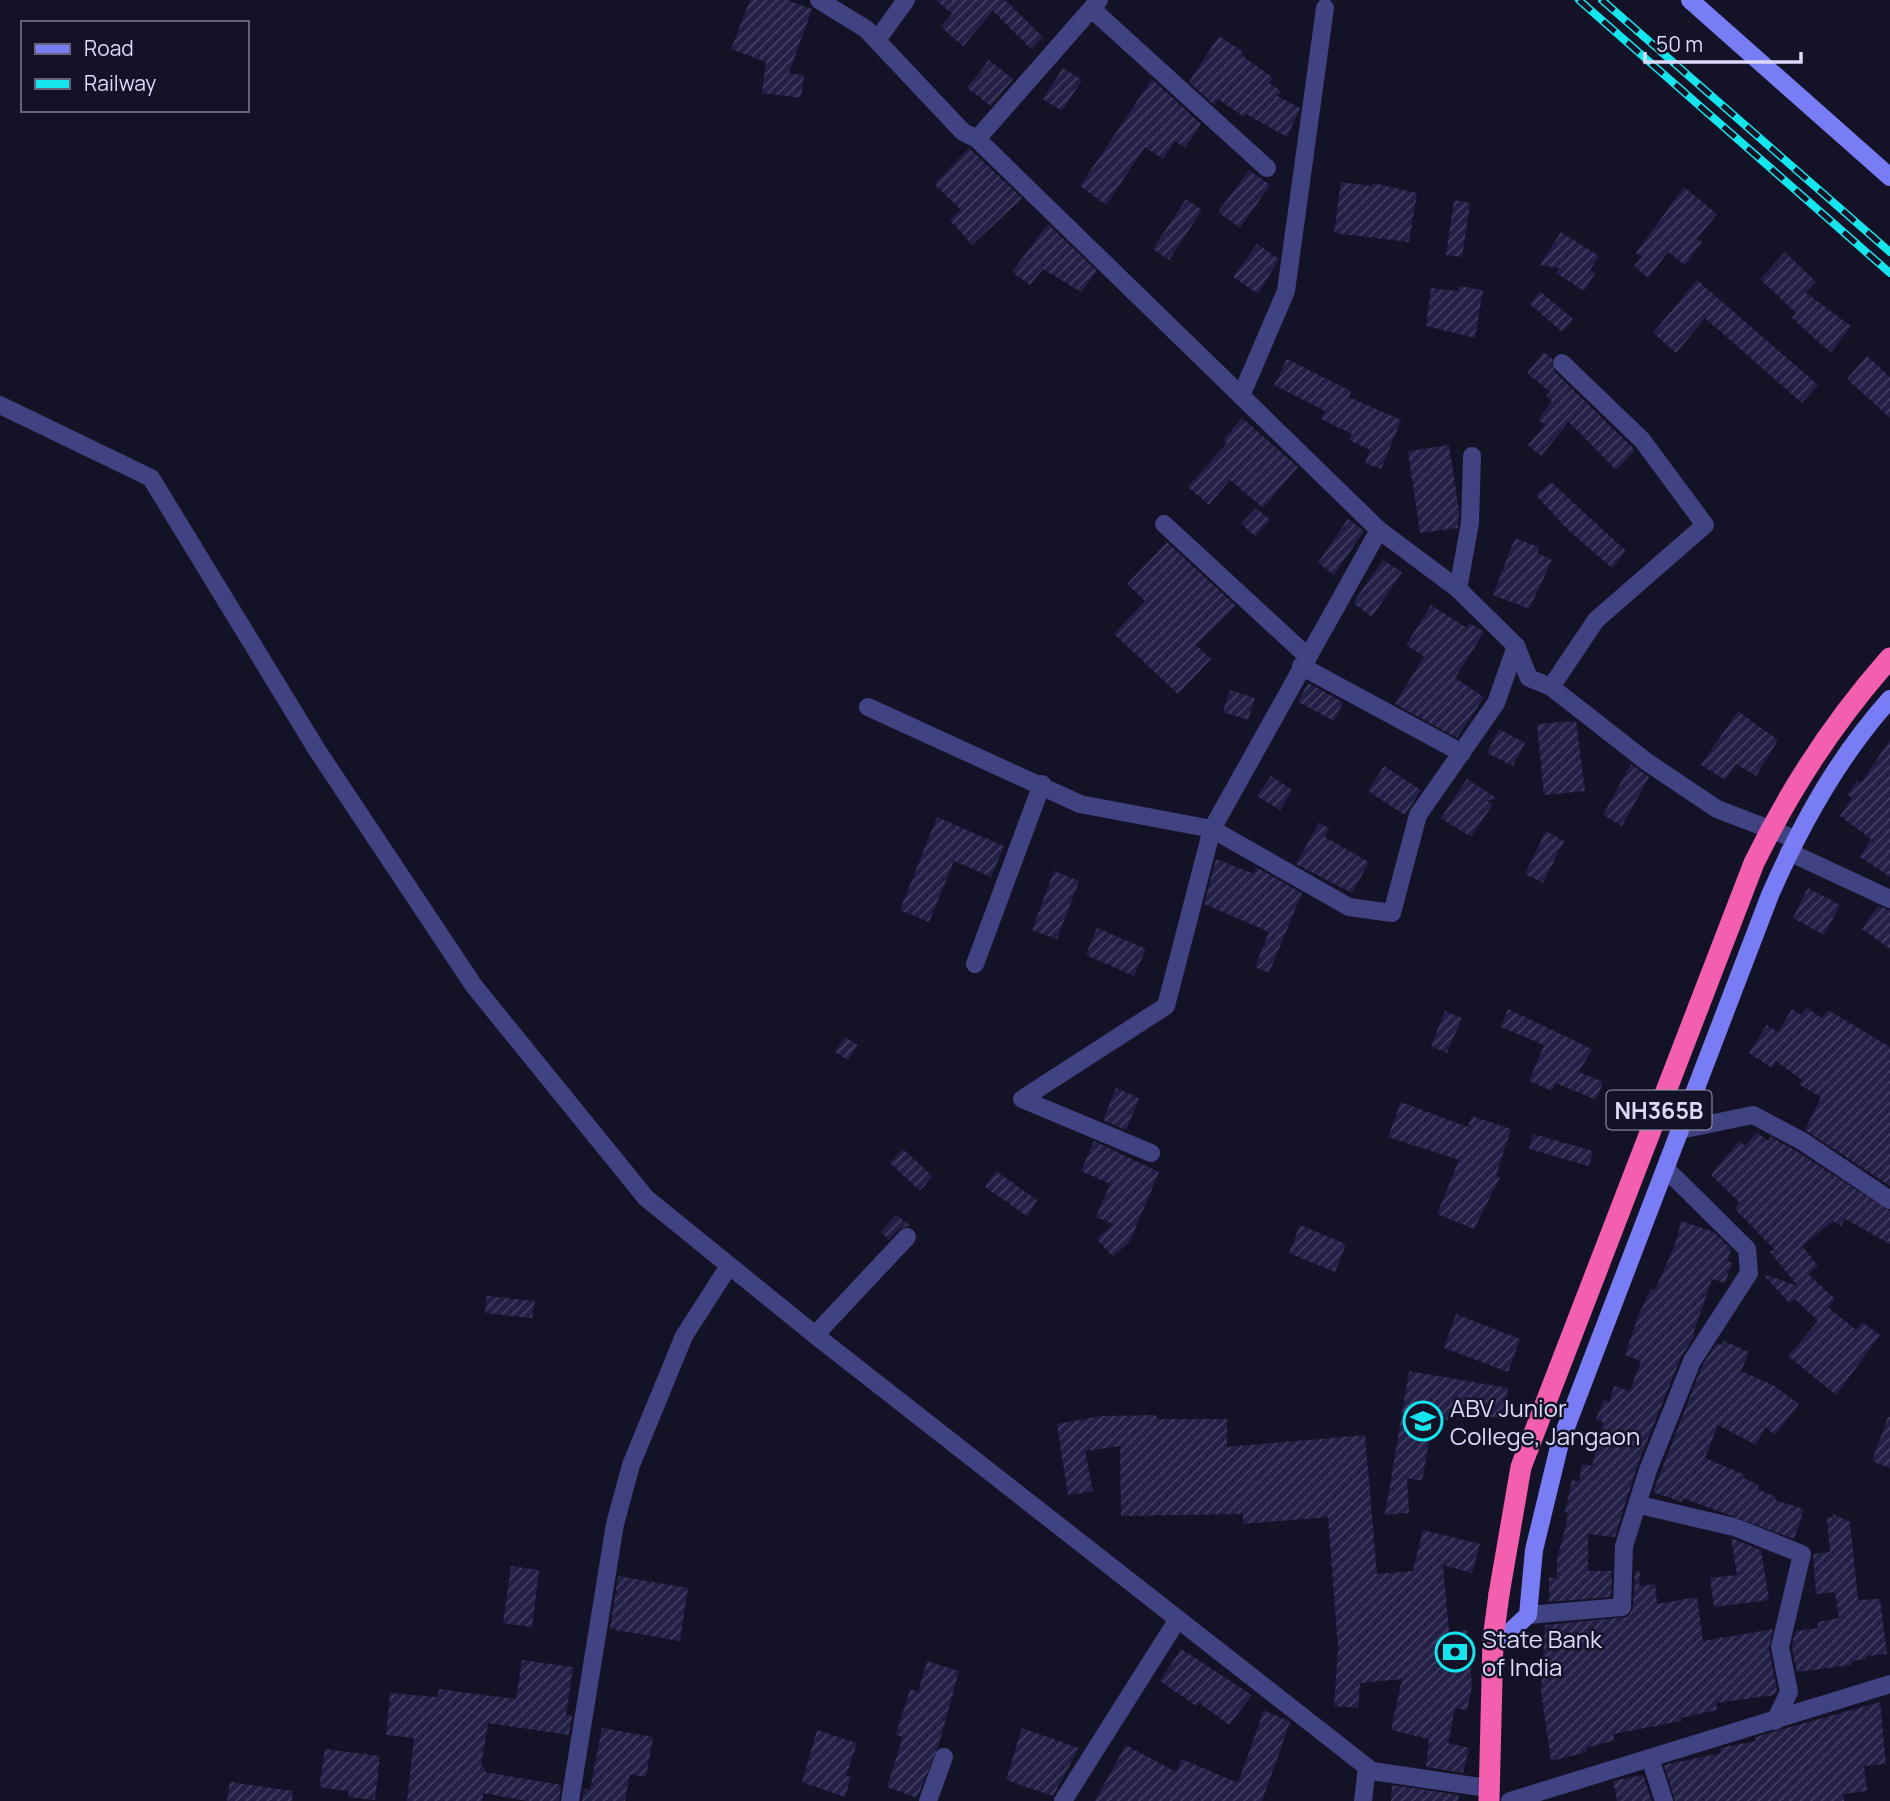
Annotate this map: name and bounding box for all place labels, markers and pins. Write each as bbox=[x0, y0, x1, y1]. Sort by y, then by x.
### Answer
place label: ABV Junior College, Jangaon bbox=[1450, 1391, 1640, 1452]
school or university icon: ABV Junior College, Jangaon bbox=[1402, 1400, 1444, 1442]
place label: State Bank of India bbox=[1482, 1622, 1603, 1683]
bank icon: State Bank of India bbox=[1434, 1631, 1476, 1673]

